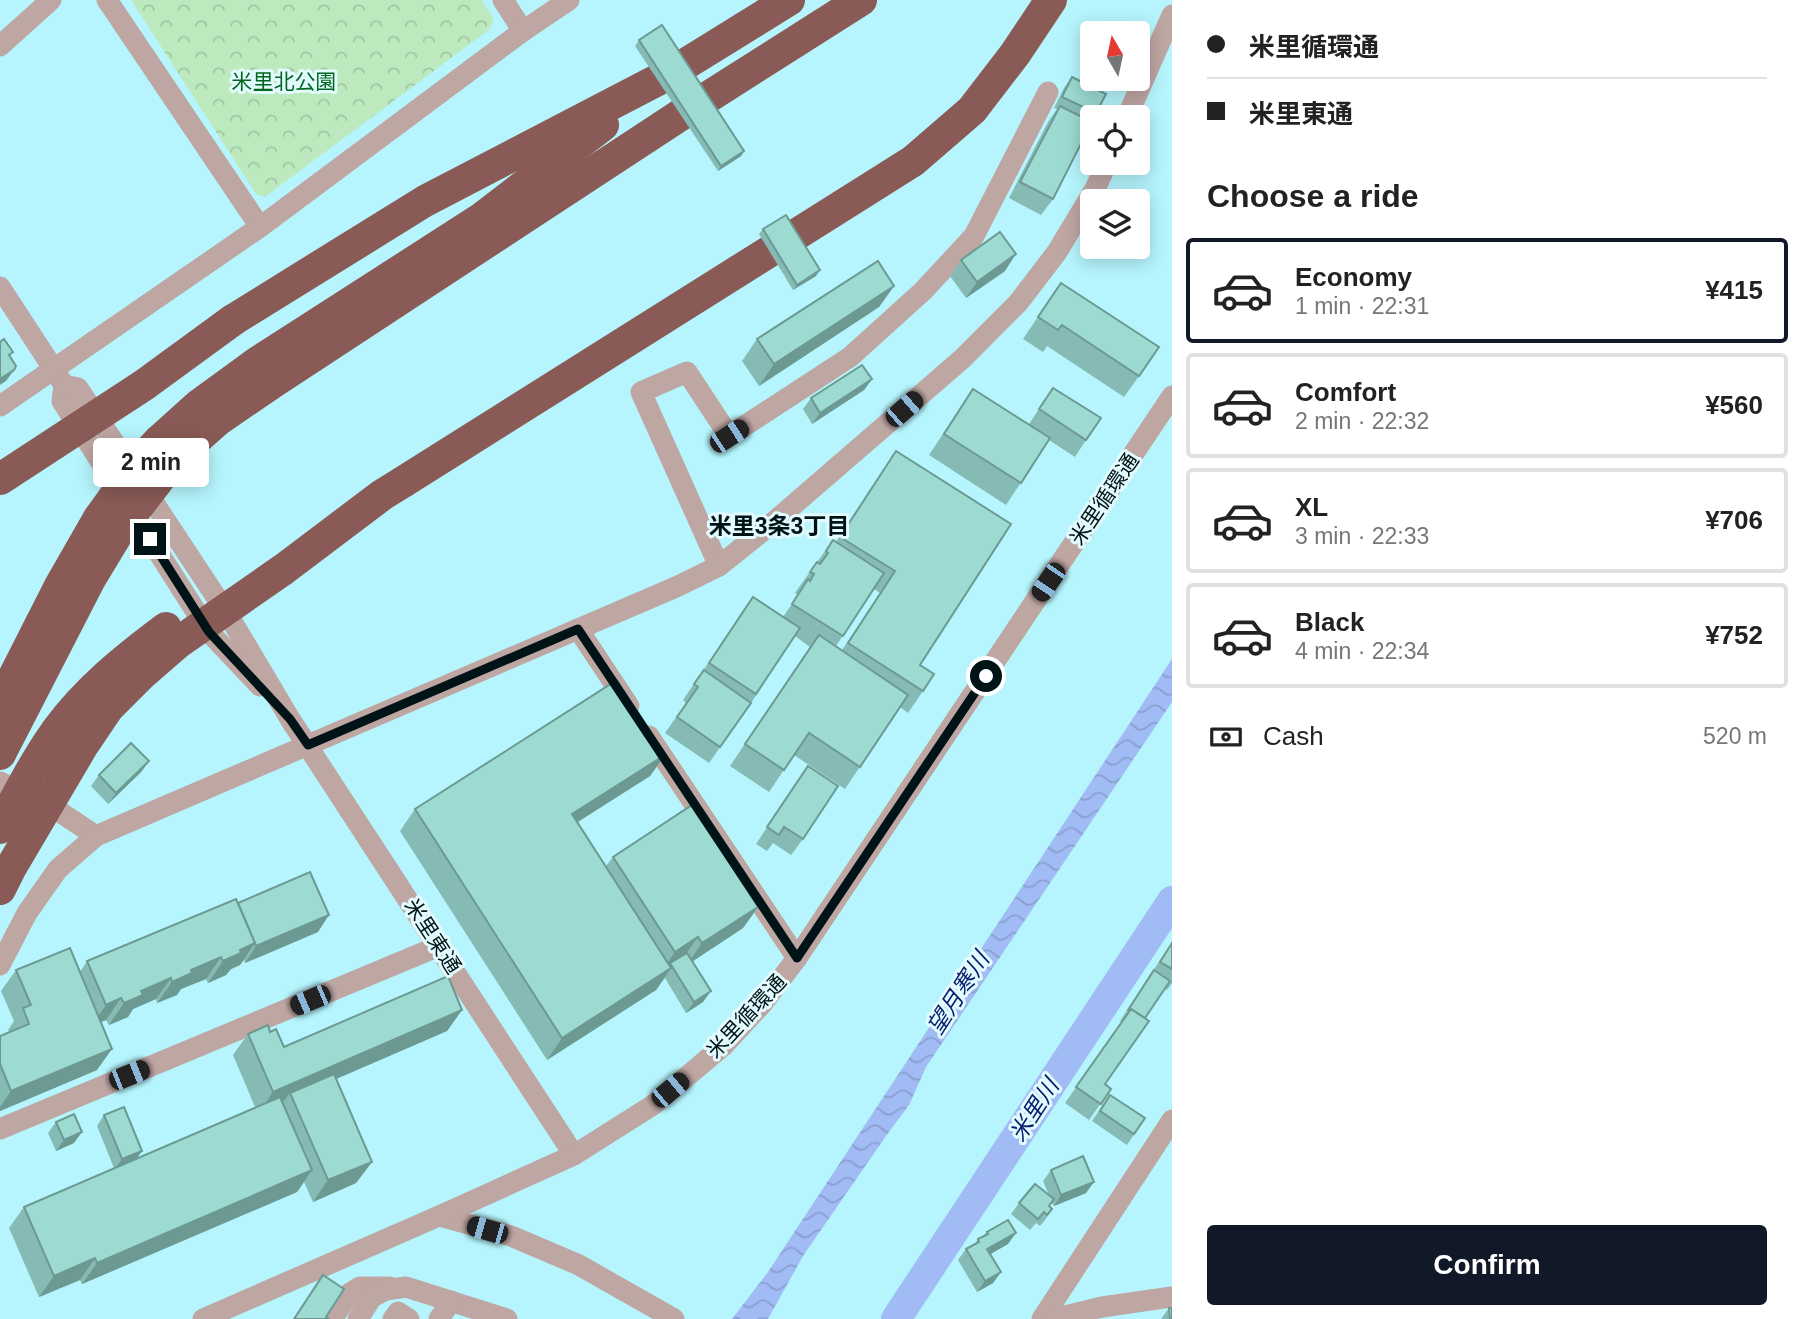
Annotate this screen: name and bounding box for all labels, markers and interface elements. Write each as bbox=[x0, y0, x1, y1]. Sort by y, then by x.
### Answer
north arrow bbox=[1080, 21, 1150, 91]
map controls bbox=[1080, 21, 1150, 259]
text: 米里循環通 bbox=[1249, 32, 1379, 62]
park label: 米里北公園 bbox=[232, 70, 337, 93]
text: 米里東通 bbox=[1249, 99, 1353, 129]
button: locate bbox=[1080, 105, 1150, 175]
text: Choose a ride bbox=[1207, 178, 1419, 214]
button: layers bbox=[1080, 189, 1150, 259]
icon: car bbox=[1211, 259, 1274, 322]
text: Economy bbox=[1295, 262, 1412, 292]
text: ¥415 bbox=[1705, 275, 1763, 305]
text: 1 min · 22:31 bbox=[1295, 293, 1429, 319]
icon: car bbox=[1211, 374, 1274, 437]
text: Comfort bbox=[1295, 377, 1396, 407]
car bbox=[882, 387, 927, 431]
text: ¥560 bbox=[1705, 390, 1763, 420]
text: 2 min · 22:32 bbox=[1295, 408, 1429, 434]
car bbox=[706, 416, 753, 456]
callout: 2 min bbox=[92, 438, 208, 486]
text: 2 min bbox=[121, 449, 181, 475]
street label: 米里循環通 bbox=[1065, 449, 1143, 549]
icon: car bbox=[1211, 489, 1274, 552]
text: XL bbox=[1295, 492, 1328, 522]
text: ¥706 bbox=[1705, 505, 1763, 535]
district label: 米里3条3丁目 bbox=[709, 513, 849, 539]
route end bbox=[134, 523, 166, 555]
text: 3 min · 22:33 bbox=[1295, 523, 1429, 549]
car bbox=[1028, 559, 1069, 605]
icon: car bbox=[1211, 604, 1274, 667]
text: Black bbox=[1295, 607, 1364, 637]
text: ¥752 bbox=[1705, 620, 1763, 650]
text: 4 min · 22:34 bbox=[1295, 638, 1429, 664]
route start bbox=[970, 660, 1002, 692]
icon: cash bbox=[1207, 718, 1245, 756]
text: Cash bbox=[1263, 721, 1324, 751]
text: 520 m bbox=[1703, 723, 1767, 749]
street label: 米里東通 bbox=[400, 895, 466, 977]
water label: 望月寒川 bbox=[922, 945, 996, 1039]
street label: 米里循環通 bbox=[702, 970, 790, 1062]
car bbox=[287, 982, 334, 1018]
car bbox=[106, 1057, 153, 1093]
car bbox=[648, 1068, 693, 1112]
water label: 米里川 bbox=[1004, 1071, 1065, 1146]
car bbox=[464, 1214, 511, 1246]
button: Confirm bbox=[1207, 1225, 1767, 1305]

